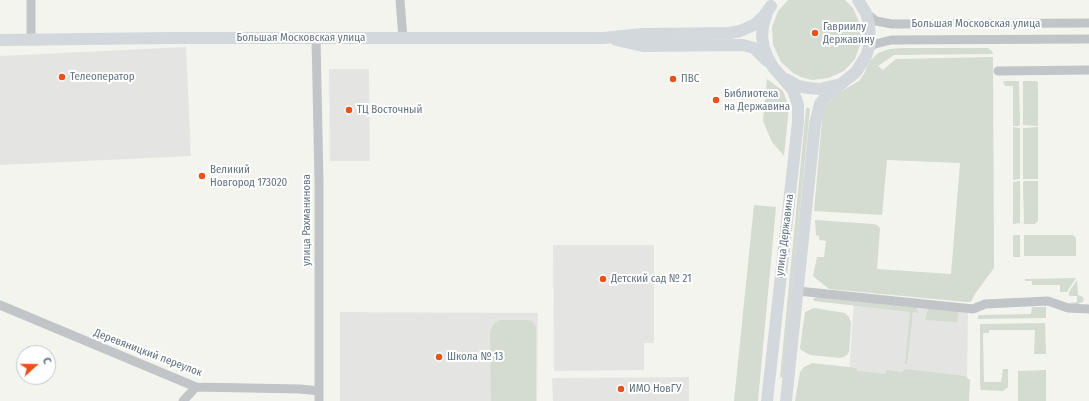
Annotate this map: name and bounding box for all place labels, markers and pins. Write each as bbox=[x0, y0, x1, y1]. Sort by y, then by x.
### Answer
place label: Гавриилу Державину bbox=[823, 20, 875, 46]
marker: Гавриилу Державину bbox=[810, 28, 820, 38]
place label: Телеоператор bbox=[70, 70, 135, 84]
marker: Телеоператор bbox=[57, 72, 67, 82]
place label: ПВС bbox=[681, 72, 699, 86]
marker: ПВС bbox=[668, 74, 678, 84]
place label: Библиотека на Державина bbox=[724, 87, 790, 113]
marker: Библиотека на Державина bbox=[711, 95, 721, 105]
place label: ТЦ Восточный bbox=[357, 103, 422, 117]
marker: ТЦ Восточный bbox=[344, 105, 354, 115]
place label: Великий Новгород 173020 bbox=[210, 163, 287, 189]
marker: Великий Новгород 173020 bbox=[197, 171, 207, 181]
place label: Детский сад № 21 bbox=[611, 272, 691, 286]
marker: Детский сад № 21 bbox=[598, 274, 608, 284]
place label: Школа № 13 bbox=[447, 350, 503, 364]
marker: Школа № 13 bbox=[434, 352, 444, 362]
place label: ИМО НовГУ bbox=[629, 382, 681, 396]
marker: ИМО НовГУ bbox=[616, 384, 626, 394]

